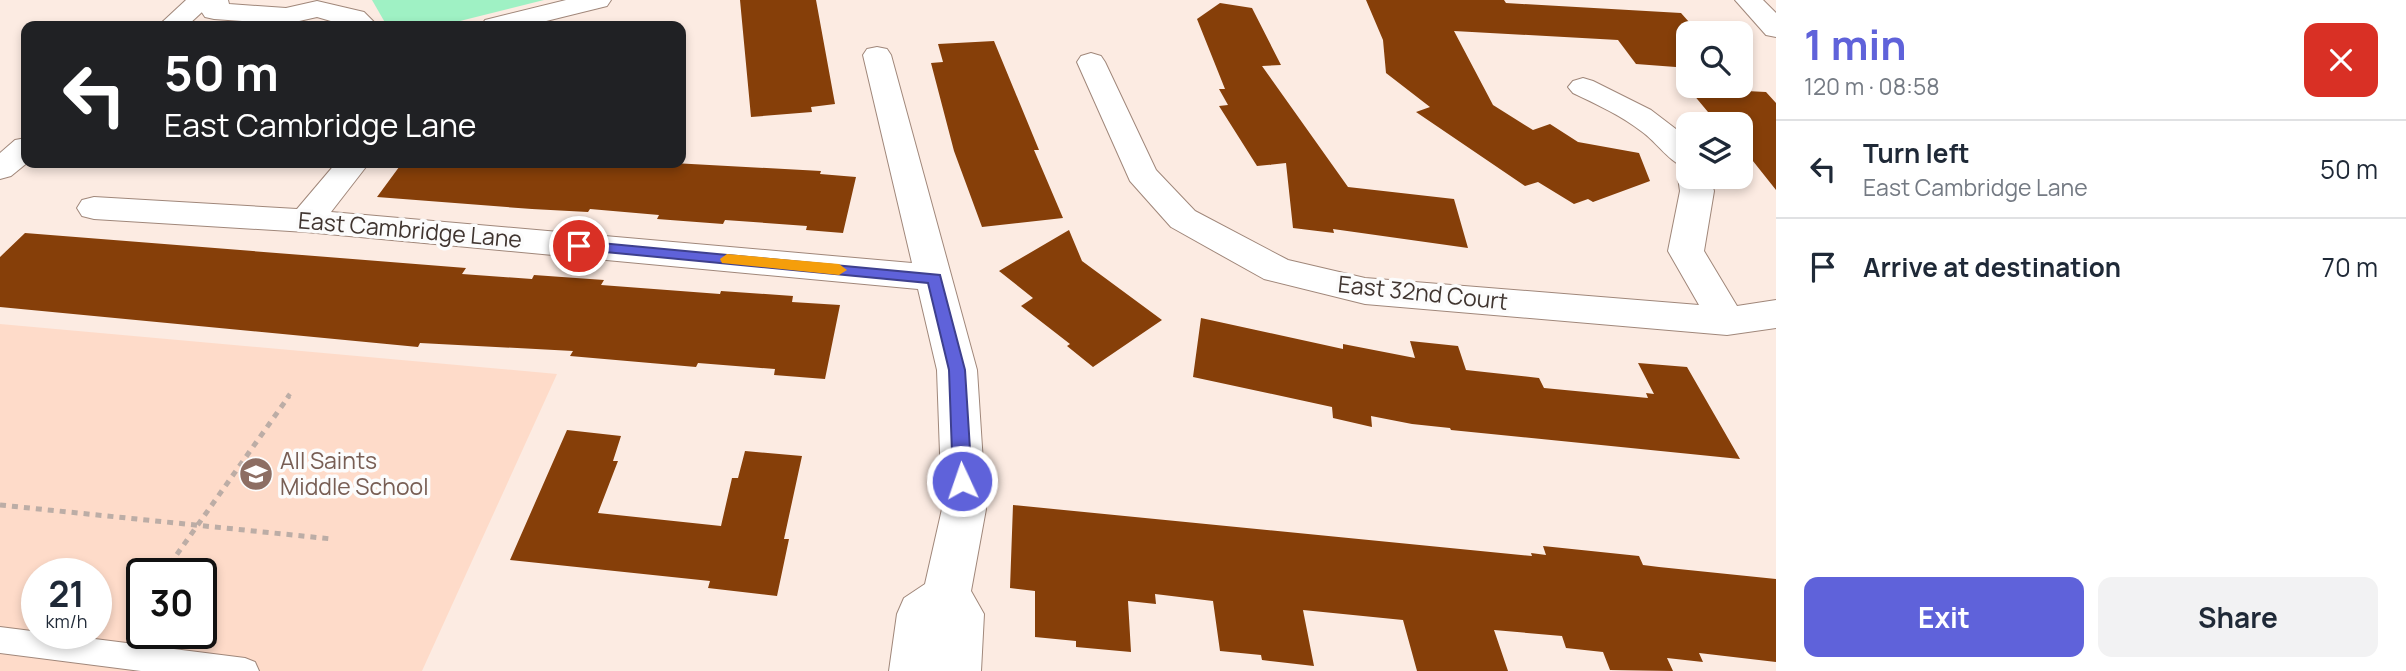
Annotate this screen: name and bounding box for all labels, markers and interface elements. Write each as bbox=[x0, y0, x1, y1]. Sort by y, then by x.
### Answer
text: 1 min bbox=[1804, 15, 1907, 73]
map controls bbox=[1676, 21, 1753, 189]
button: search bbox=[1676, 21, 1753, 98]
button: close bbox=[2304, 23, 2378, 97]
text: 50 m bbox=[164, 39, 279, 106]
icon: left bbox=[49, 49, 140, 140]
text: 120 m · 08:58 bbox=[1804, 70, 1940, 102]
text: East Cambridge Lane bbox=[164, 103, 477, 147]
button: layers bbox=[1676, 112, 1753, 189]
text: Turn left bbox=[1863, 135, 1970, 171]
icon: left bbox=[1804, 150, 1842, 188]
text: 50 m bbox=[2320, 151, 2378, 187]
text: East Cambridge Lane bbox=[1863, 171, 2088, 203]
street label: East Cambridge Lane bbox=[297, 203, 523, 255]
pin bbox=[549, 216, 609, 276]
icon: arrive bbox=[560, 227, 598, 265]
icon: arrive bbox=[1804, 248, 1842, 286]
text: Arrive at destination bbox=[1863, 249, 2121, 285]
text: 70 m bbox=[2322, 249, 2378, 285]
street label: East 32nd Court bbox=[1337, 267, 1510, 317]
place label: All Saints Middle School bbox=[280, 444, 429, 502]
position arrow bbox=[925, 444, 999, 518]
school or university icon: All Saints Middle School bbox=[237, 455, 275, 493]
speed limit sign: 30 bbox=[126, 558, 217, 649]
text: 21 bbox=[48, 570, 85, 618]
button: Exit bbox=[1804, 577, 2084, 657]
button: Share bbox=[2098, 577, 2378, 657]
text: km/h bbox=[46, 609, 87, 633]

